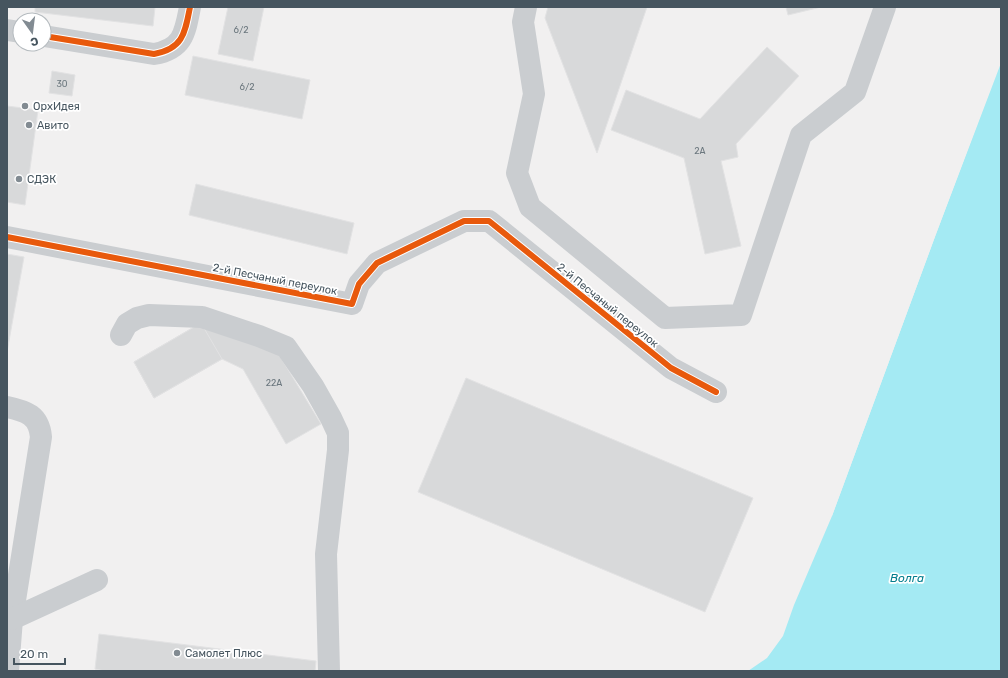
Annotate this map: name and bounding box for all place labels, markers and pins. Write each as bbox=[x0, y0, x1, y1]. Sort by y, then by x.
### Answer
place label: ОрхИдея bbox=[33, 100, 80, 113]
marker: ОрхИдея bbox=[20, 101, 30, 111]
place label: Авито bbox=[37, 119, 69, 132]
marker: Авито bbox=[24, 120, 34, 130]
place label: СДЭК bbox=[27, 173, 56, 186]
marker: СДЭК bbox=[14, 174, 24, 184]
place label: Самолет Плюс bbox=[185, 647, 262, 660]
marker: Самолет Плюс bbox=[172, 648, 182, 658]

